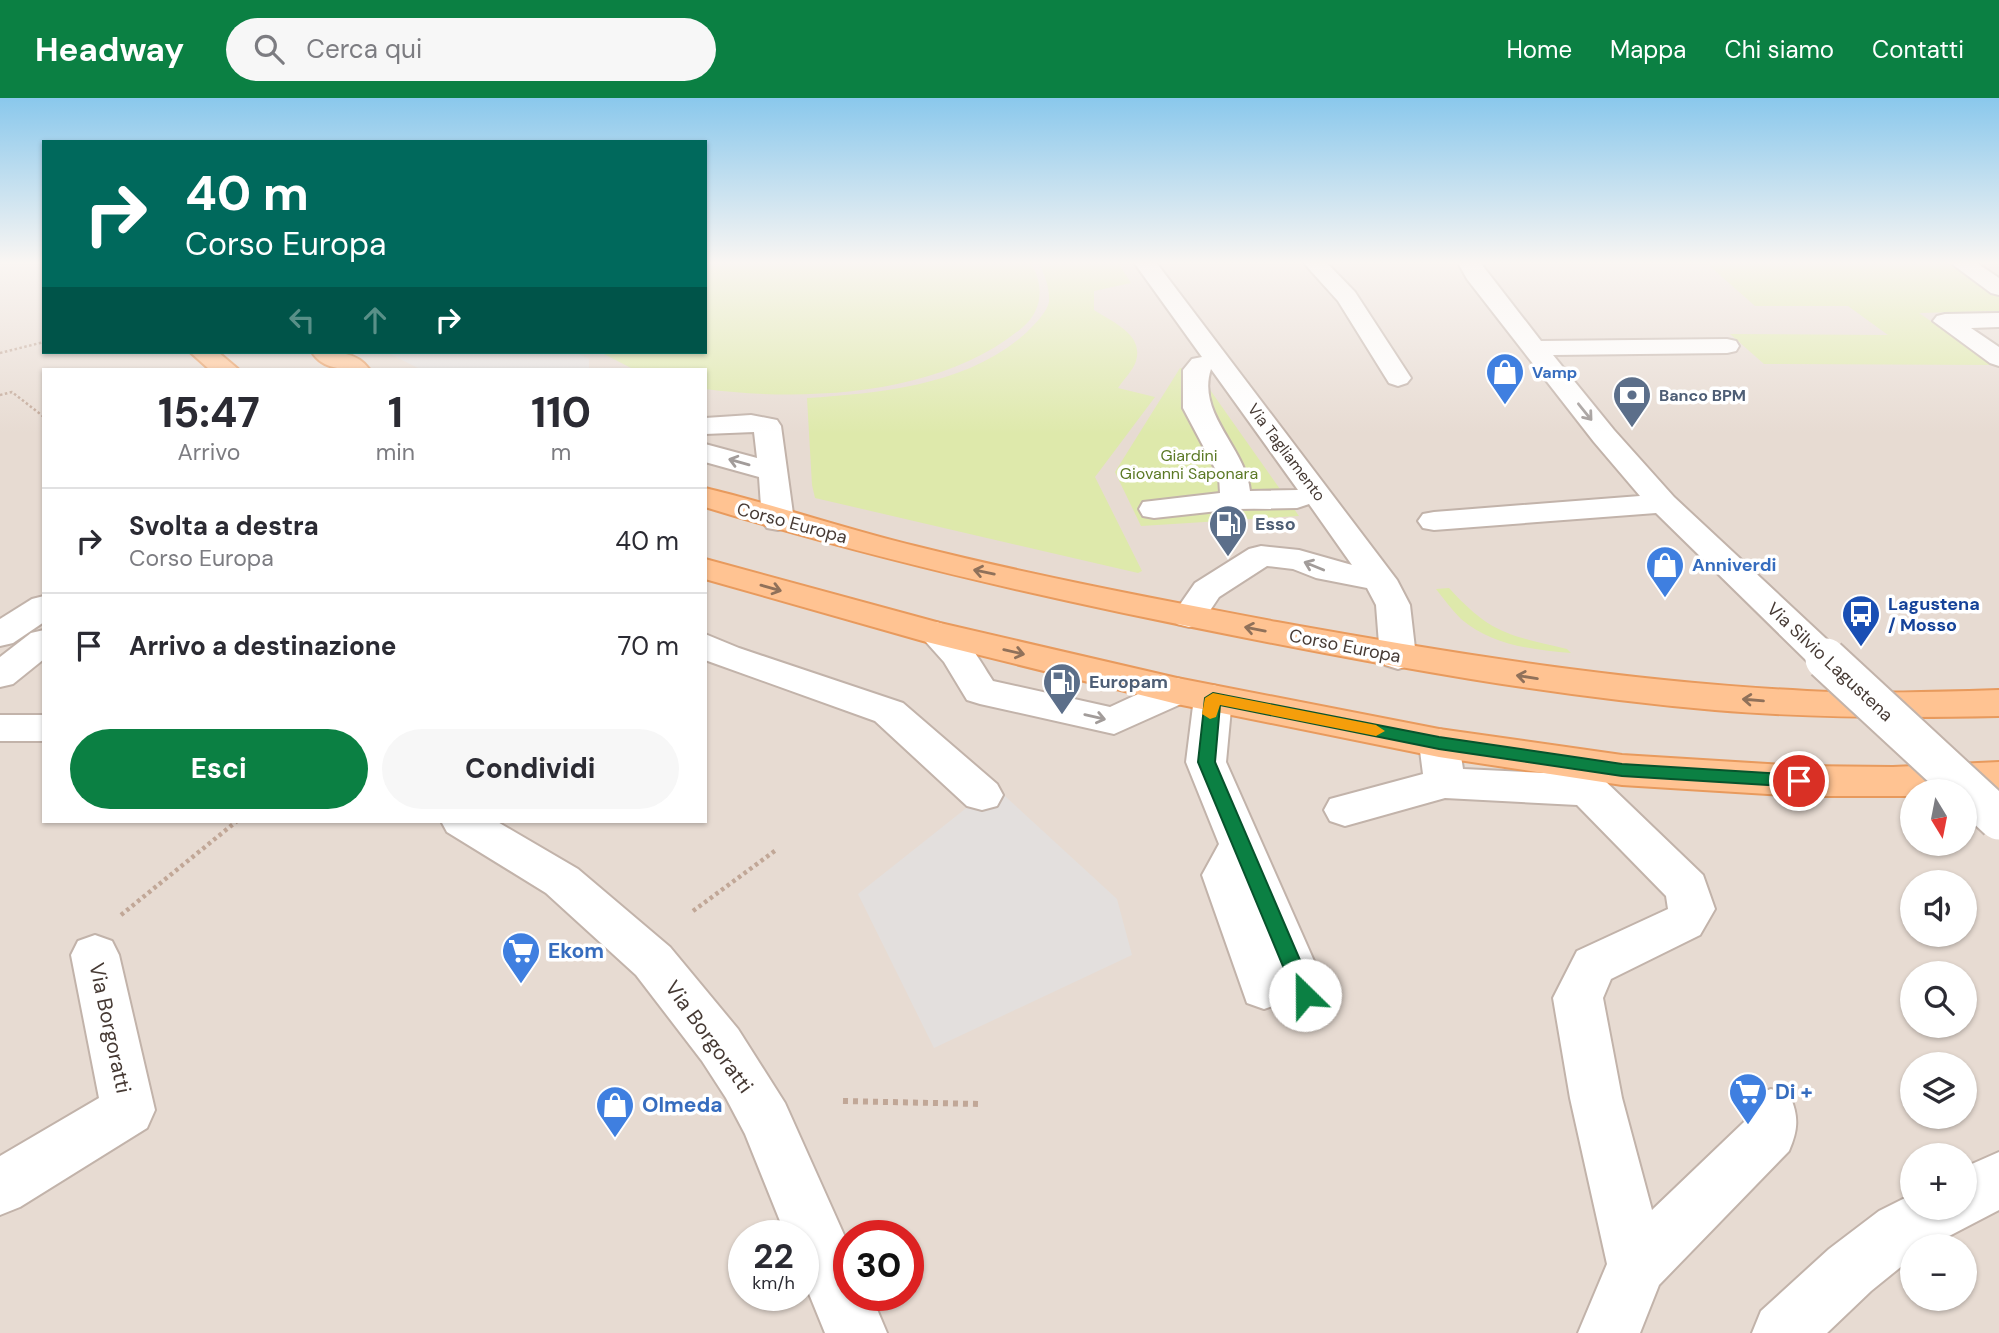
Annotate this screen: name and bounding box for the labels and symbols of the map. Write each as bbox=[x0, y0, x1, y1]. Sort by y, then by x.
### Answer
shop icon: Vamp bbox=[1484, 351, 1526, 406]
place label: Vamp bbox=[1532, 362, 1577, 383]
bank icon: Banco BPM bbox=[1611, 374, 1653, 429]
place label: Banco BPM bbox=[1659, 385, 1746, 406]
street label: Via Tagliamento bbox=[1243, 399, 1330, 505]
one-way arrow bbox=[1577, 402, 1592, 420]
park label: Giardini Giovanni Saponara bbox=[1120, 445, 1258, 484]
one-way arrow bbox=[728, 455, 751, 468]
street label: Corso Europa bbox=[734, 497, 850, 549]
fuel station icon: Esso bbox=[1207, 503, 1249, 558]
place label: Esso bbox=[1255, 512, 1296, 536]
shop icon: Anniverdi bbox=[1644, 544, 1686, 599]
place label: Anniverdi bbox=[1692, 553, 1776, 577]
one-way arrow bbox=[1303, 558, 1325, 571]
one-way arrow bbox=[973, 564, 996, 578]
one-way arrow bbox=[760, 582, 782, 595]
place label: Lagustena / Mosso bbox=[1888, 592, 1980, 637]
bus stop icon: Lagustena / Mosso bbox=[1840, 593, 1882, 648]
street label: Via Silvio Lagustena bbox=[1762, 597, 1898, 727]
one-way arrow bbox=[1244, 622, 1267, 635]
street label: Corso Europa bbox=[1287, 623, 1403, 669]
one-way arrow bbox=[1002, 646, 1025, 659]
fuel station icon: Europam bbox=[1041, 661, 1083, 716]
place label: Europam bbox=[1089, 670, 1168, 694]
one-way arrow bbox=[1516, 670, 1539, 683]
one-way arrow bbox=[1742, 693, 1765, 706]
one-way arrow bbox=[1083, 710, 1106, 724]
pin bbox=[1769, 751, 1829, 811]
north arrow bbox=[1900, 779, 1978, 856]
supermarket icon: Ekom bbox=[500, 930, 542, 985]
place label: Ekom bbox=[548, 937, 604, 965]
position arrow bbox=[1268, 958, 1342, 1032]
street label: Via Borgoratti bbox=[82, 960, 138, 1096]
street label: Via Borgoratti bbox=[659, 975, 759, 1099]
supermarket icon: Di + bbox=[1727, 1071, 1769, 1126]
place label: Di + bbox=[1775, 1078, 1813, 1106]
shop icon: Olmeda bbox=[594, 1084, 636, 1139]
place label: Olmeda bbox=[642, 1091, 723, 1119]
speed limit sign: 30 bbox=[833, 1220, 924, 1311]

